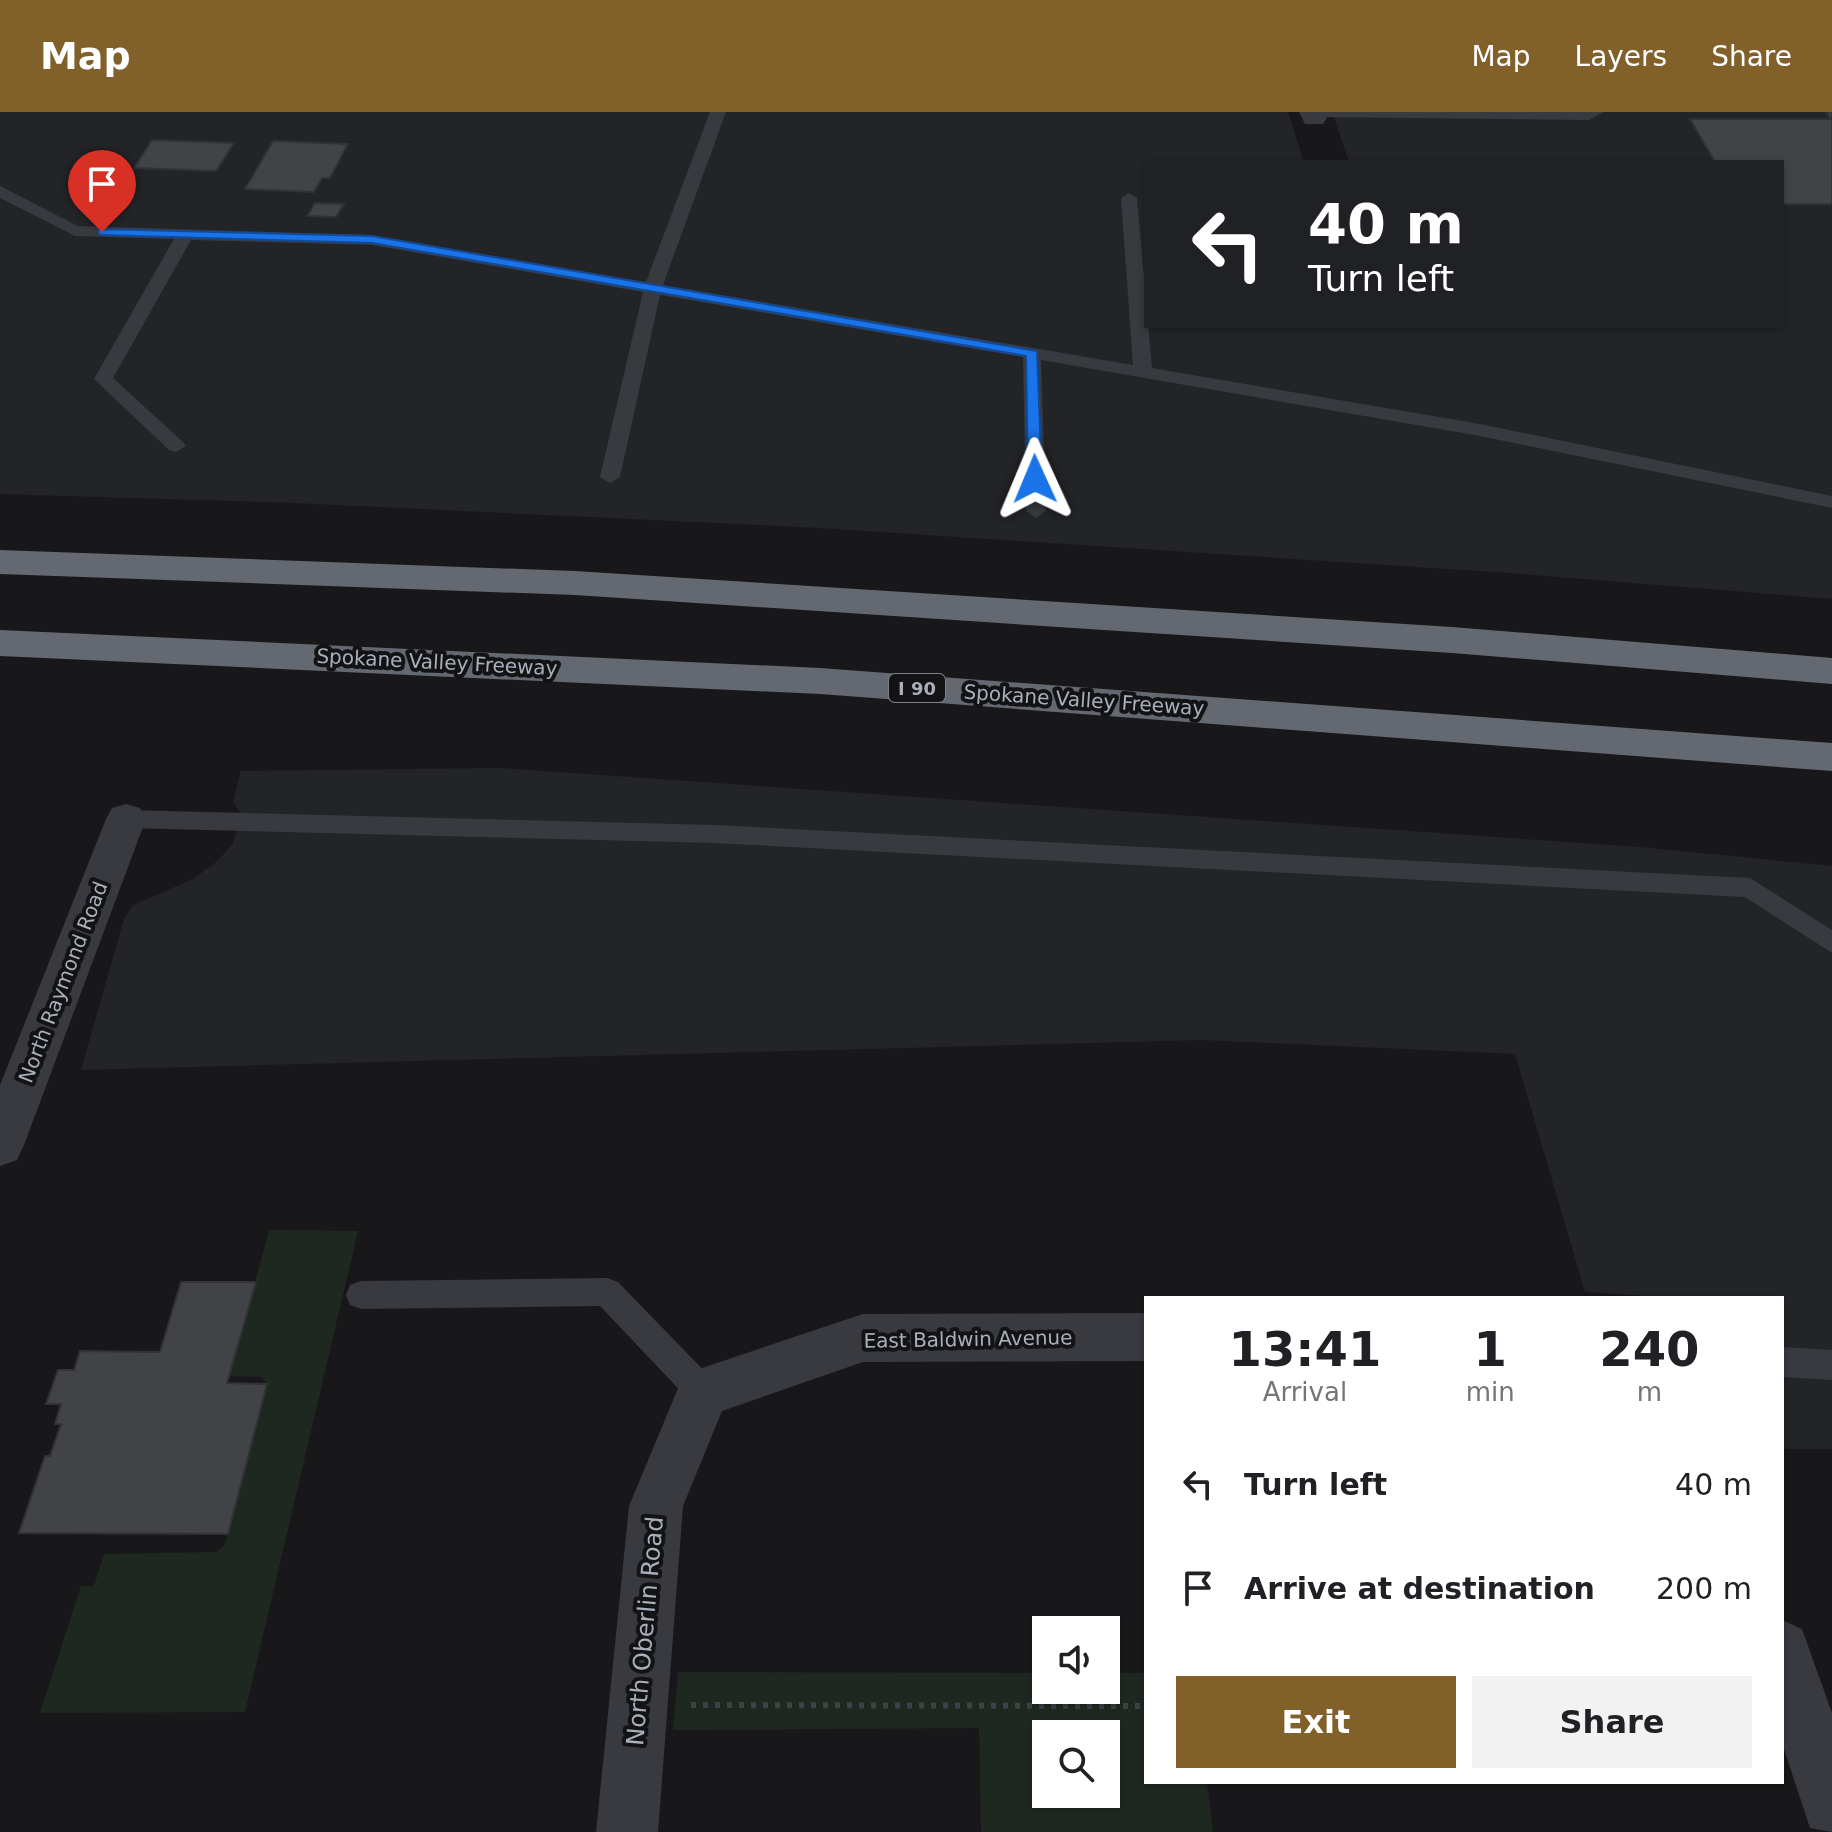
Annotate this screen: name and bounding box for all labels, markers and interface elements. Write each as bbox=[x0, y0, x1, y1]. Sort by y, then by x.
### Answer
text: Map bbox=[40, 34, 131, 78]
text: Map bbox=[1471, 40, 1531, 73]
text: Layers bbox=[1575, 40, 1667, 73]
text: Share bbox=[1711, 40, 1792, 73]
pin bbox=[68, 150, 136, 232]
icon: arrive bbox=[80, 162, 124, 206]
text: 40 m bbox=[1308, 191, 1464, 256]
icon: left bbox=[1176, 192, 1280, 296]
text: Turn left bbox=[1308, 258, 1454, 299]
position arrow bbox=[993, 437, 1077, 521]
street label: Spokane Valley Freeway bbox=[316, 644, 558, 680]
road number: I 90 bbox=[889, 674, 945, 702]
street label: Spokane Valley Freeway bbox=[963, 680, 1205, 720]
street label: North Raymond Road bbox=[14, 878, 112, 1086]
text: 13:41 bbox=[1228, 1321, 1381, 1377]
text: 1 bbox=[1474, 1321, 1507, 1377]
text: 240 bbox=[1599, 1321, 1699, 1377]
street label: East Baldwin Avenue bbox=[863, 1325, 1073, 1353]
text: Arrival bbox=[1263, 1377, 1347, 1407]
text: min bbox=[1466, 1377, 1515, 1407]
text: m bbox=[1637, 1377, 1662, 1407]
icon: left bbox=[1176, 1462, 1220, 1506]
text: Turn left bbox=[1244, 1467, 1387, 1502]
text: 40 m bbox=[1675, 1467, 1752, 1502]
street label: North Oberlin Road bbox=[621, 1515, 669, 1747]
icon: arrive bbox=[1176, 1566, 1220, 1610]
text: Arrive at destination bbox=[1244, 1571, 1595, 1606]
text: 200 m bbox=[1656, 1571, 1752, 1606]
map controls bbox=[1032, 1616, 1120, 1808]
button: sound bbox=[1032, 1616, 1120, 1704]
button: Exit bbox=[1176, 1676, 1456, 1768]
button: Share bbox=[1472, 1676, 1752, 1768]
button: search bbox=[1032, 1720, 1120, 1808]

